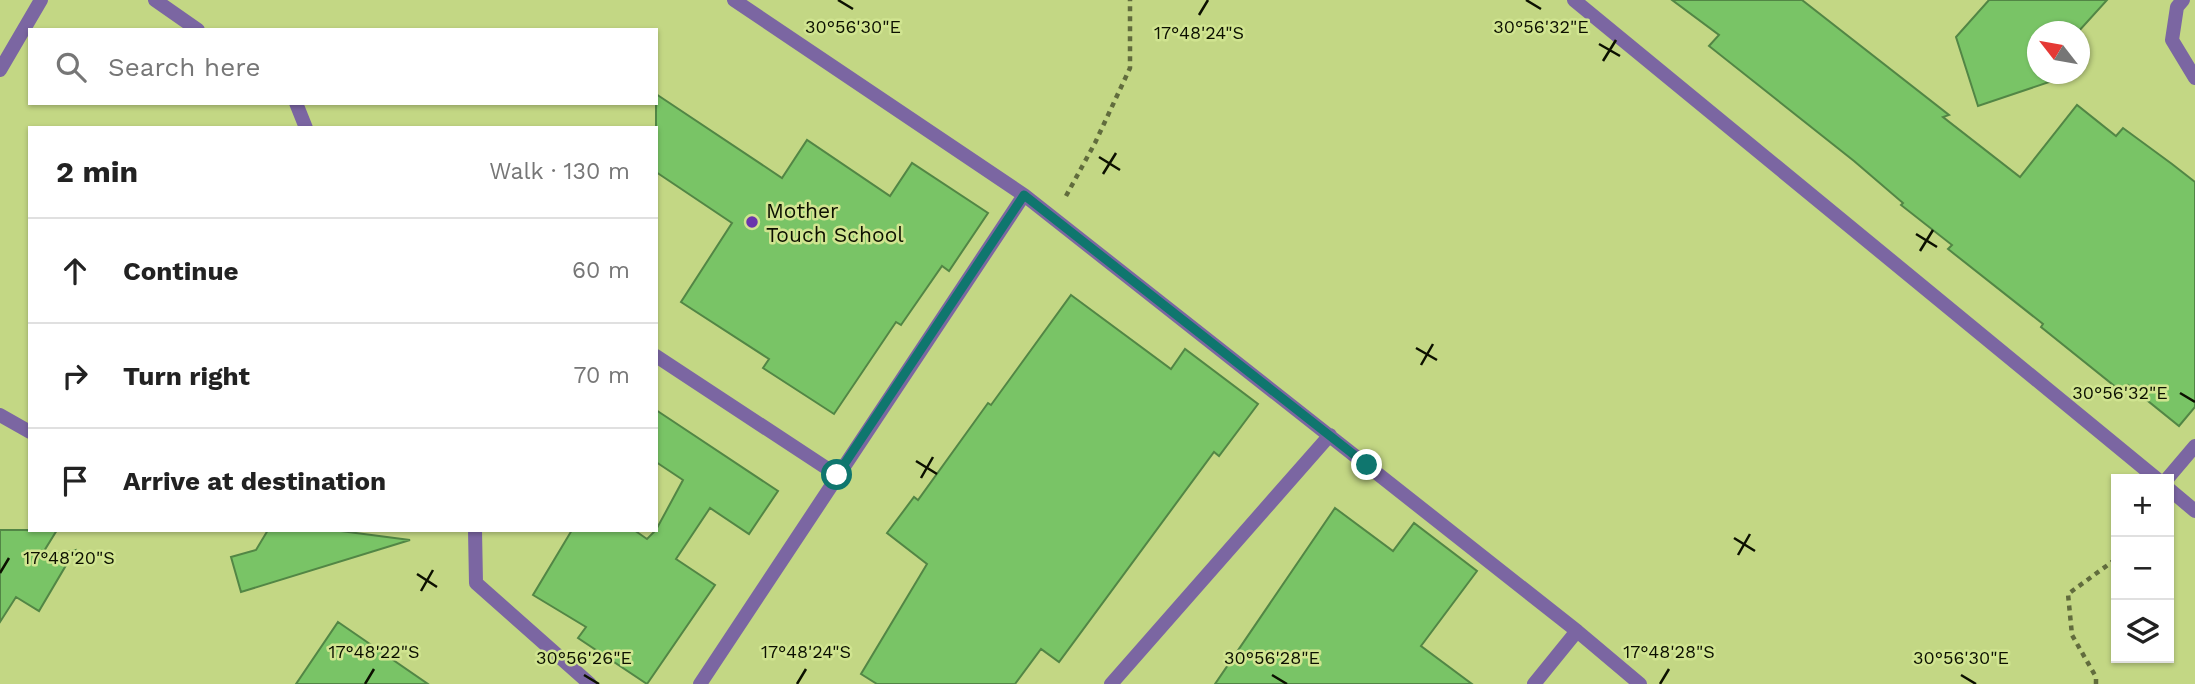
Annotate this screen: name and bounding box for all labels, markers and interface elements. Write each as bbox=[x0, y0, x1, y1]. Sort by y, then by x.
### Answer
text: 30°56'30"E bbox=[805, 16, 901, 37]
text: 30°56'32"E bbox=[1493, 16, 1589, 37]
north arrow bbox=[2027, 21, 2090, 84]
text: 17°48'24"S bbox=[1154, 22, 1244, 43]
search box bbox=[28, 28, 658, 105]
icon: search bbox=[52, 48, 90, 86]
text: Search here bbox=[108, 52, 260, 82]
text: 2 min bbox=[56, 154, 138, 189]
text: Walk · 130 m bbox=[489, 158, 630, 185]
place label: Mother Touch School bbox=[766, 198, 904, 247]
marker: Mother Touch School bbox=[744, 214, 760, 230]
icon: ahead bbox=[56, 252, 94, 290]
text: Continue bbox=[123, 256, 239, 286]
text: 60 m bbox=[572, 257, 630, 284]
icon: right bbox=[56, 357, 94, 395]
text: Turn right bbox=[123, 361, 250, 391]
text: 70 m bbox=[573, 362, 630, 389]
text: 30°56'32"E bbox=[2072, 382, 2168, 403]
route end bbox=[1351, 449, 1382, 480]
route start bbox=[821, 459, 852, 490]
icon: arrive bbox=[56, 462, 94, 500]
text: Arrive at destination bbox=[123, 466, 386, 496]
map controls bbox=[2111, 474, 2174, 663]
button: + bbox=[2111, 474, 2174, 537]
button: − bbox=[2111, 537, 2174, 600]
text: 17°48'20"S bbox=[23, 547, 115, 568]
button: layers bbox=[2111, 600, 2174, 663]
text: 17°48'22"S bbox=[328, 641, 420, 662]
text: 17°48'24"S bbox=[761, 641, 851, 662]
text: 17°48'28"S bbox=[1623, 641, 1715, 662]
text: 30°56'26"E bbox=[536, 647, 632, 668]
text: 30°56'28"E bbox=[1224, 647, 1320, 668]
text: 30°56'30"E bbox=[1913, 647, 2009, 668]

